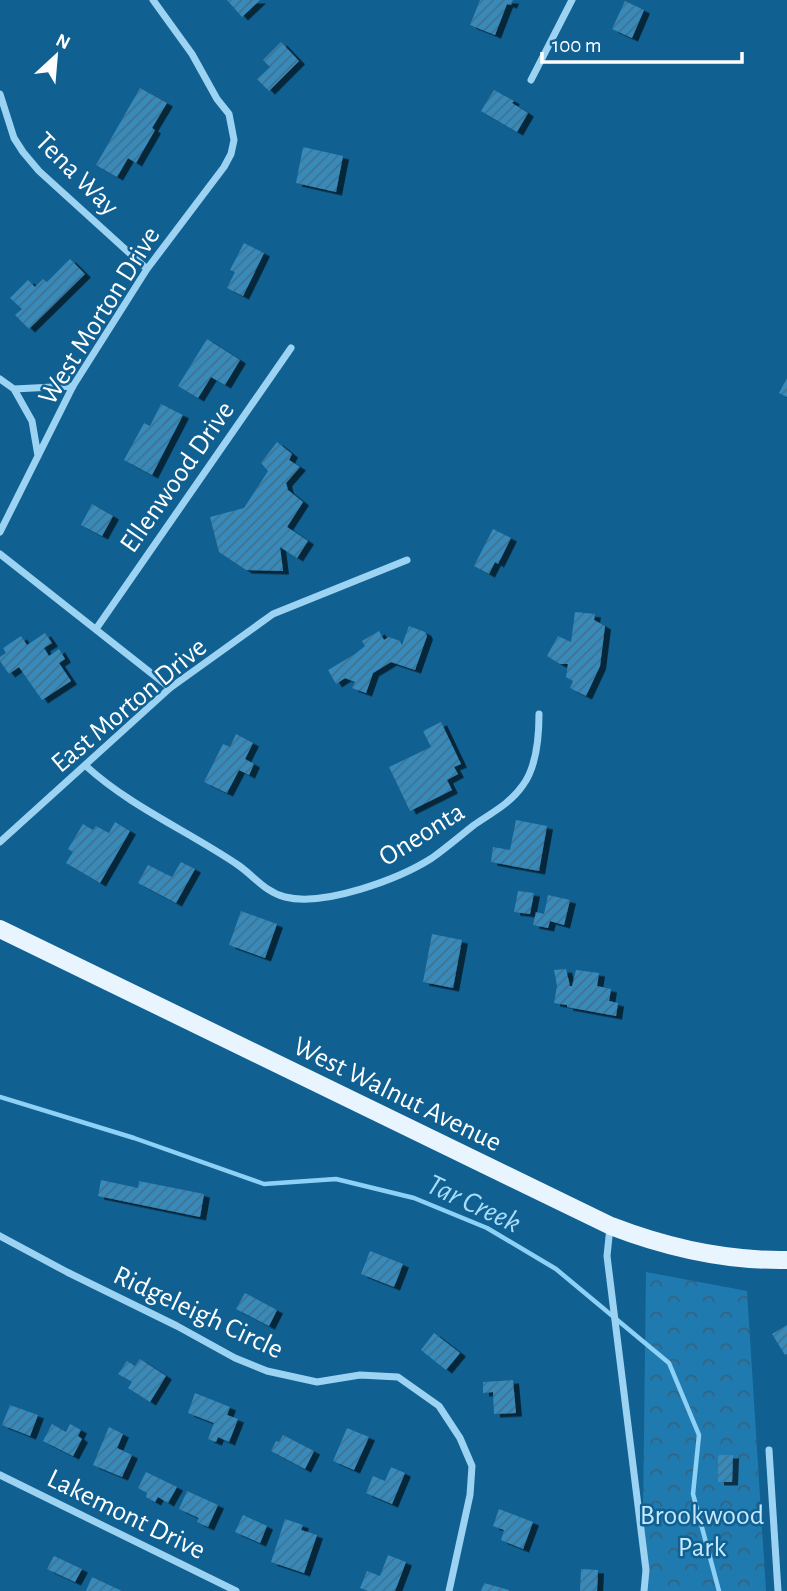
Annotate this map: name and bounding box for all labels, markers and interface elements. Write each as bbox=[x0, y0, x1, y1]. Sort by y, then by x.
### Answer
north arrow bbox=[21, 21, 91, 91]
scale bar bbox=[542, 21, 742, 65]
text: N bbox=[53, 31, 73, 54]
text: 100 m bbox=[552, 35, 602, 56]
street label: Tena Way bbox=[30, 127, 124, 221]
street label: West Morton Drive bbox=[34, 222, 166, 410]
street label: Ellenwood Drive bbox=[115, 396, 240, 558]
street label: East Morton Drive bbox=[46, 633, 212, 778]
street label: Oneonta bbox=[374, 798, 470, 872]
street label: West Walnut Avenue bbox=[289, 1032, 506, 1157]
water label: Tar Creek bbox=[422, 1169, 525, 1239]
street label: Ridgeleigh Circle bbox=[109, 1261, 287, 1364]
street label: Lakemont Drive bbox=[43, 1465, 210, 1565]
park label: Brookwood Park bbox=[640, 1502, 764, 1562]

